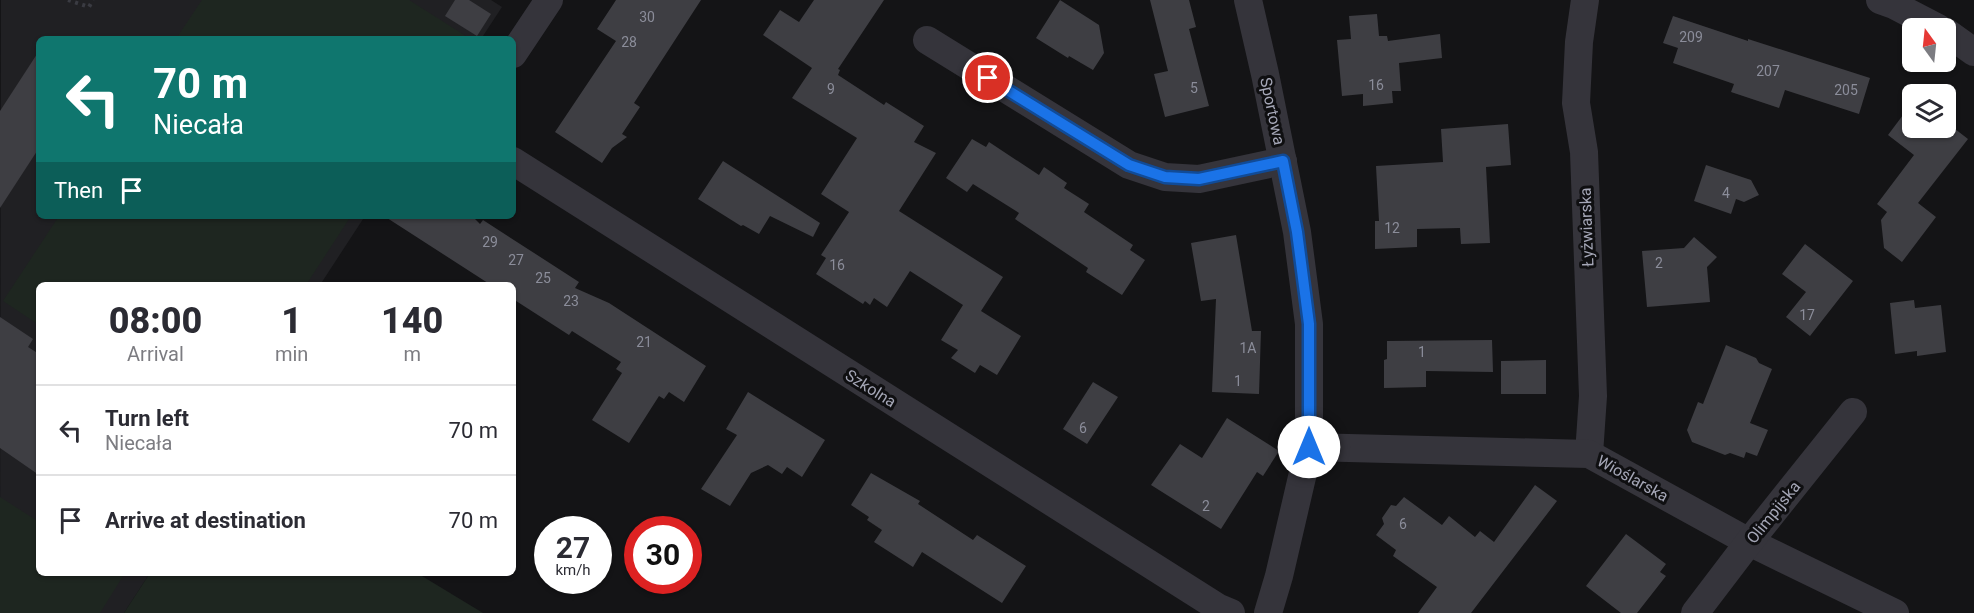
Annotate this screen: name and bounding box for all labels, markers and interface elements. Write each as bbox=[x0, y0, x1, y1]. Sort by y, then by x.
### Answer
house number: 30 bbox=[639, 9, 655, 25]
north arrow bbox=[1902, 18, 1956, 72]
map controls bbox=[1902, 18, 1956, 138]
house number: 209 bbox=[1679, 29, 1703, 45]
house number: 28 bbox=[621, 34, 637, 50]
pin bbox=[962, 52, 1013, 103]
text: 70 m bbox=[153, 59, 248, 108]
icon: left bbox=[54, 60, 132, 138]
icon: arrive bbox=[971, 61, 1004, 94]
house number: 207 bbox=[1756, 63, 1780, 79]
street label: Sportowa bbox=[1256, 76, 1289, 147]
house number: 16 bbox=[1368, 77, 1384, 93]
house number: 5 bbox=[1190, 80, 1198, 96]
house number: 9 bbox=[827, 81, 835, 97]
house number: 205 bbox=[1834, 82, 1858, 98]
button: layers bbox=[1902, 84, 1956, 138]
text: Niecała bbox=[153, 109, 244, 141]
icon: arrive bbox=[115, 174, 148, 207]
text: Then bbox=[54, 178, 103, 203]
house number: 4 bbox=[1722, 185, 1730, 201]
street label: Łyżwiarska bbox=[1576, 187, 1597, 267]
house number: 12 bbox=[1384, 220, 1400, 236]
house number: 29 bbox=[482, 234, 498, 250]
house number: 27 bbox=[508, 252, 524, 268]
house number: 2 bbox=[1655, 255, 1663, 271]
house number: 16 bbox=[829, 257, 845, 273]
house number: 25 bbox=[535, 270, 551, 286]
house number: 23 bbox=[563, 293, 579, 309]
text: 08:00 bbox=[109, 300, 202, 342]
text: 1 bbox=[281, 300, 302, 342]
text: 140 bbox=[381, 300, 443, 342]
house number: 17 bbox=[1799, 307, 1815, 323]
house number: 21 bbox=[636, 334, 652, 350]
house number: 1A bbox=[1239, 340, 1257, 356]
text: Arrival bbox=[127, 342, 184, 366]
text: min bbox=[275, 342, 308, 366]
text: m bbox=[403, 342, 421, 366]
house number: 1 bbox=[1418, 344, 1426, 360]
street label: Szkolna bbox=[842, 366, 900, 411]
house number: 1 bbox=[1234, 373, 1242, 389]
text: Turn left bbox=[105, 406, 189, 431]
icon: left bbox=[54, 414, 87, 447]
position arrow bbox=[1277, 415, 1341, 479]
text: 70 m bbox=[449, 418, 498, 443]
house number: 6 bbox=[1079, 420, 1087, 436]
text: Niecała bbox=[105, 431, 172, 455]
street label: Wioślarska bbox=[1594, 451, 1672, 506]
street label: Olimpijska bbox=[1743, 477, 1804, 547]
house number: 2 bbox=[1202, 498, 1210, 514]
icon: arrive bbox=[54, 504, 87, 537]
text: Arrive at destination bbox=[105, 508, 306, 533]
text: 70 m bbox=[449, 508, 498, 533]
speed limit sign: 30 bbox=[624, 516, 702, 594]
house number: 6 bbox=[1399, 516, 1407, 532]
text: 27 bbox=[556, 530, 590, 565]
text: km/h bbox=[555, 561, 591, 579]

